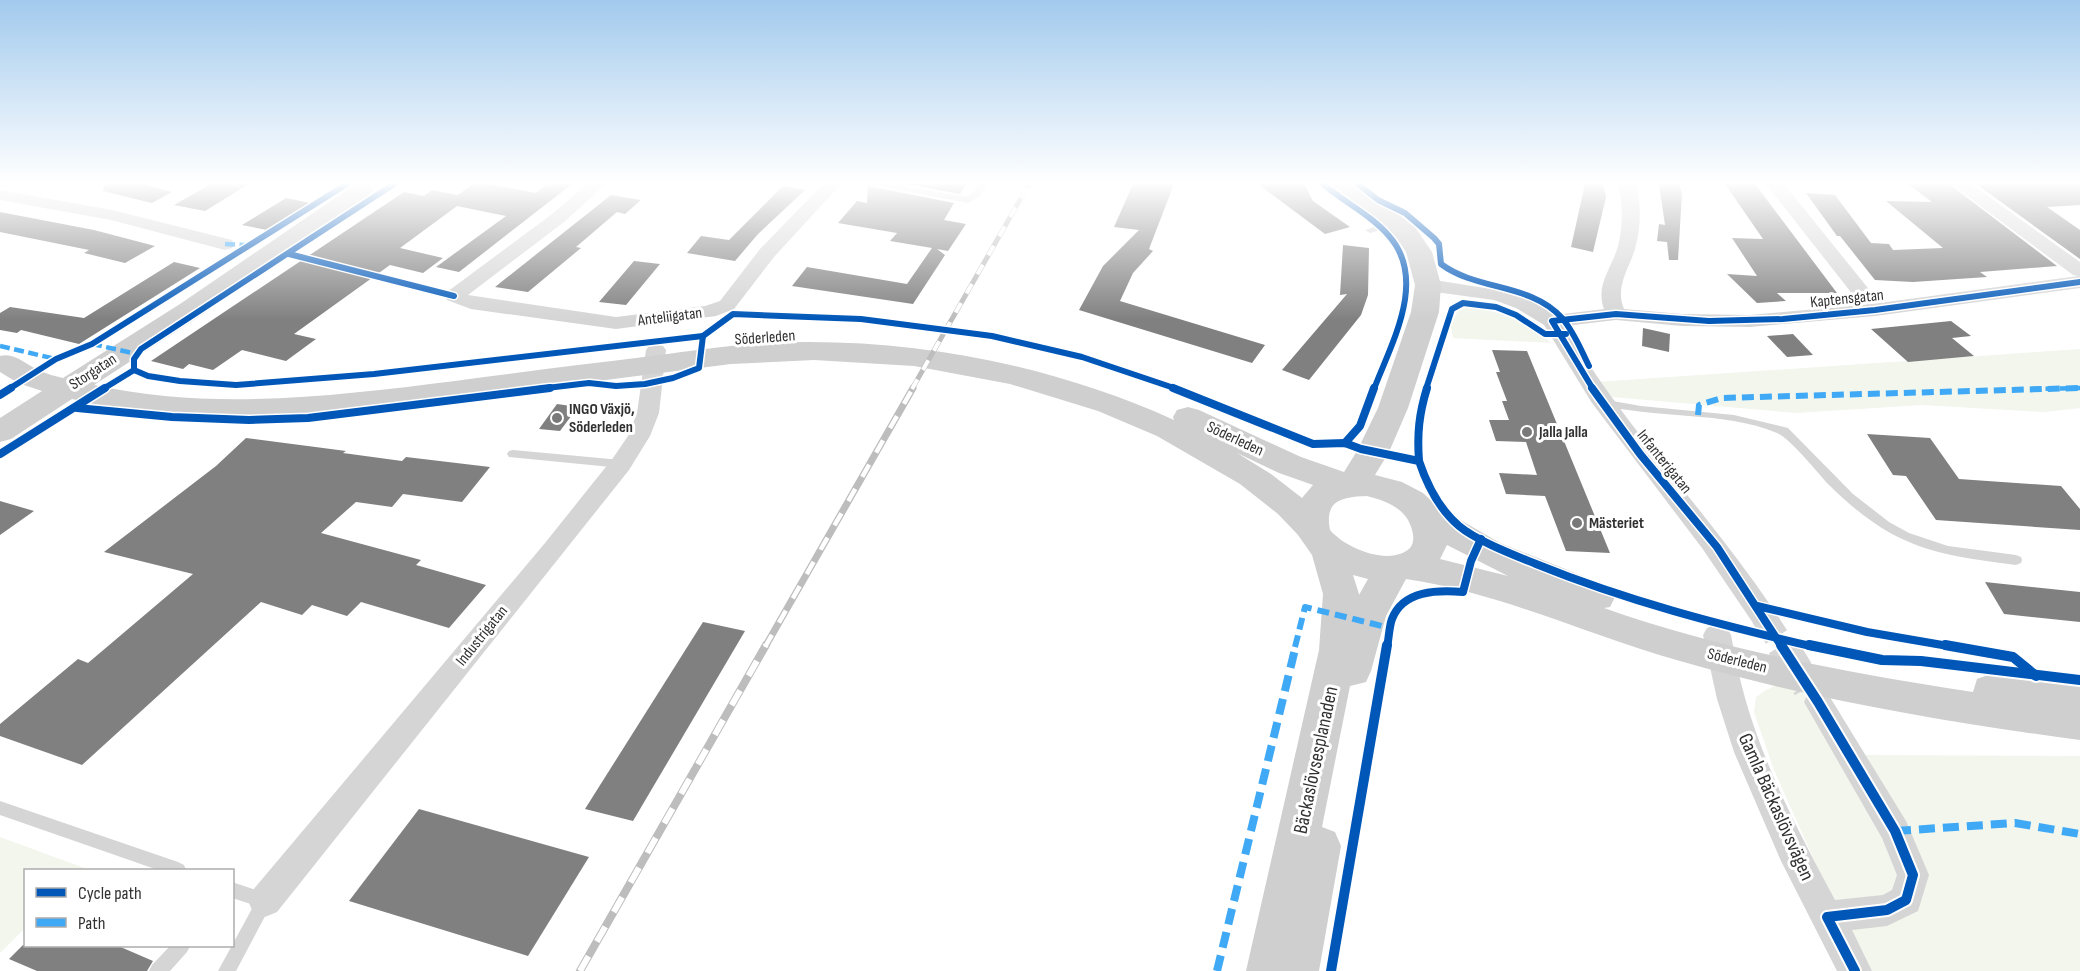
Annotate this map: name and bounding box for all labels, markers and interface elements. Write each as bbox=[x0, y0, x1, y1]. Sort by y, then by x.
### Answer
street label: Kaptensgatan bbox=[1809, 286, 1885, 312]
street label: Anteliigatan bbox=[636, 304, 703, 330]
street label: Söderleden bbox=[734, 326, 796, 350]
street label: Storgatan bbox=[66, 350, 120, 394]
place label: INGO Växjö, Söderleden bbox=[569, 400, 635, 437]
marker: INGO Växjö, Söderleden bbox=[550, 411, 564, 425]
street label: Söderleden bbox=[1204, 418, 1266, 460]
place label: Jalla Jalla bbox=[1538, 423, 1588, 442]
marker: Jalla Jalla bbox=[1520, 425, 1534, 439]
street label: Infanterigatan bbox=[1633, 426, 1695, 498]
place label: Mästeriet bbox=[1589, 514, 1644, 533]
marker: Mästeriet bbox=[1570, 516, 1584, 530]
street label: Industrigatan bbox=[452, 602, 512, 670]
street label: Söderleden bbox=[1705, 644, 1769, 678]
street label: Bäckaslövsesplanaden bbox=[1289, 684, 1343, 836]
street label: Gamla Bäckaslövsvägen bbox=[1733, 730, 1819, 884]
legend bbox=[24, 869, 234, 947]
text: Cycle path bbox=[78, 883, 142, 904]
text: Path bbox=[78, 913, 106, 934]

